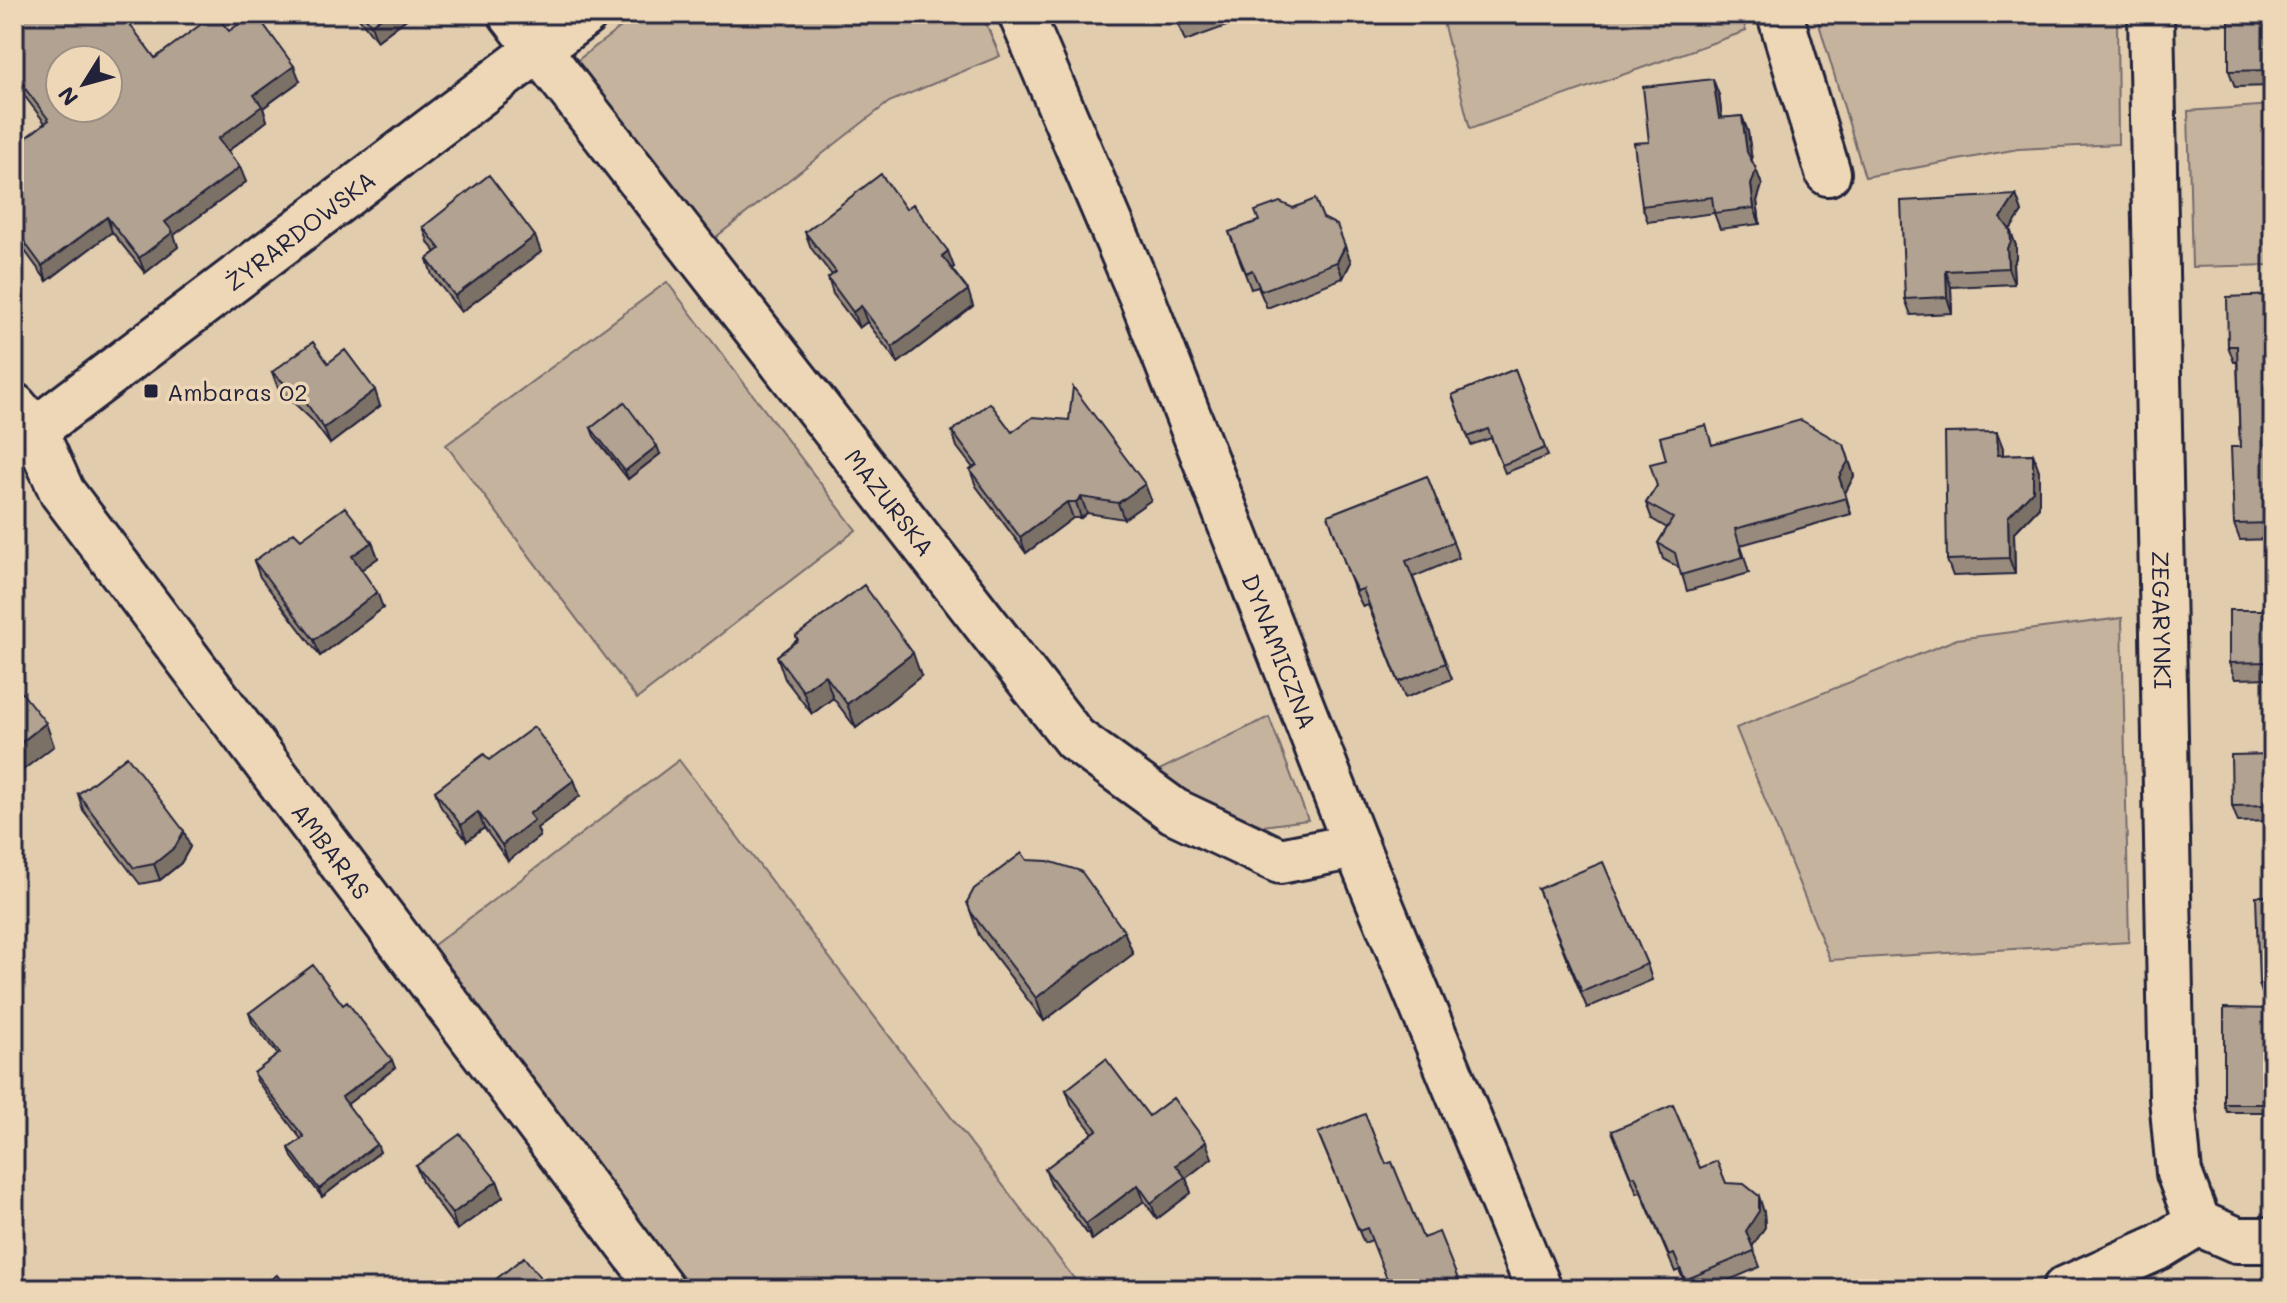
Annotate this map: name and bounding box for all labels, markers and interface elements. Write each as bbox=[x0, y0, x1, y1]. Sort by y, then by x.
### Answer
north arrow bbox=[44, 44, 124, 124]
text: N bbox=[51, 81, 84, 112]
street label: ŻYRARDOWSKA bbox=[218, 163, 381, 297]
place label: Ambaras 02 bbox=[167, 376, 308, 407]
marker: Ambaras 02 bbox=[142, 382, 160, 400]
street label: MAZURSKA bbox=[839, 442, 942, 562]
street label: ZEGARYNKI bbox=[2146, 550, 2180, 689]
street label: DYNAMICZNA bbox=[1236, 569, 1324, 733]
street label: AMBARAS bbox=[286, 796, 378, 905]

